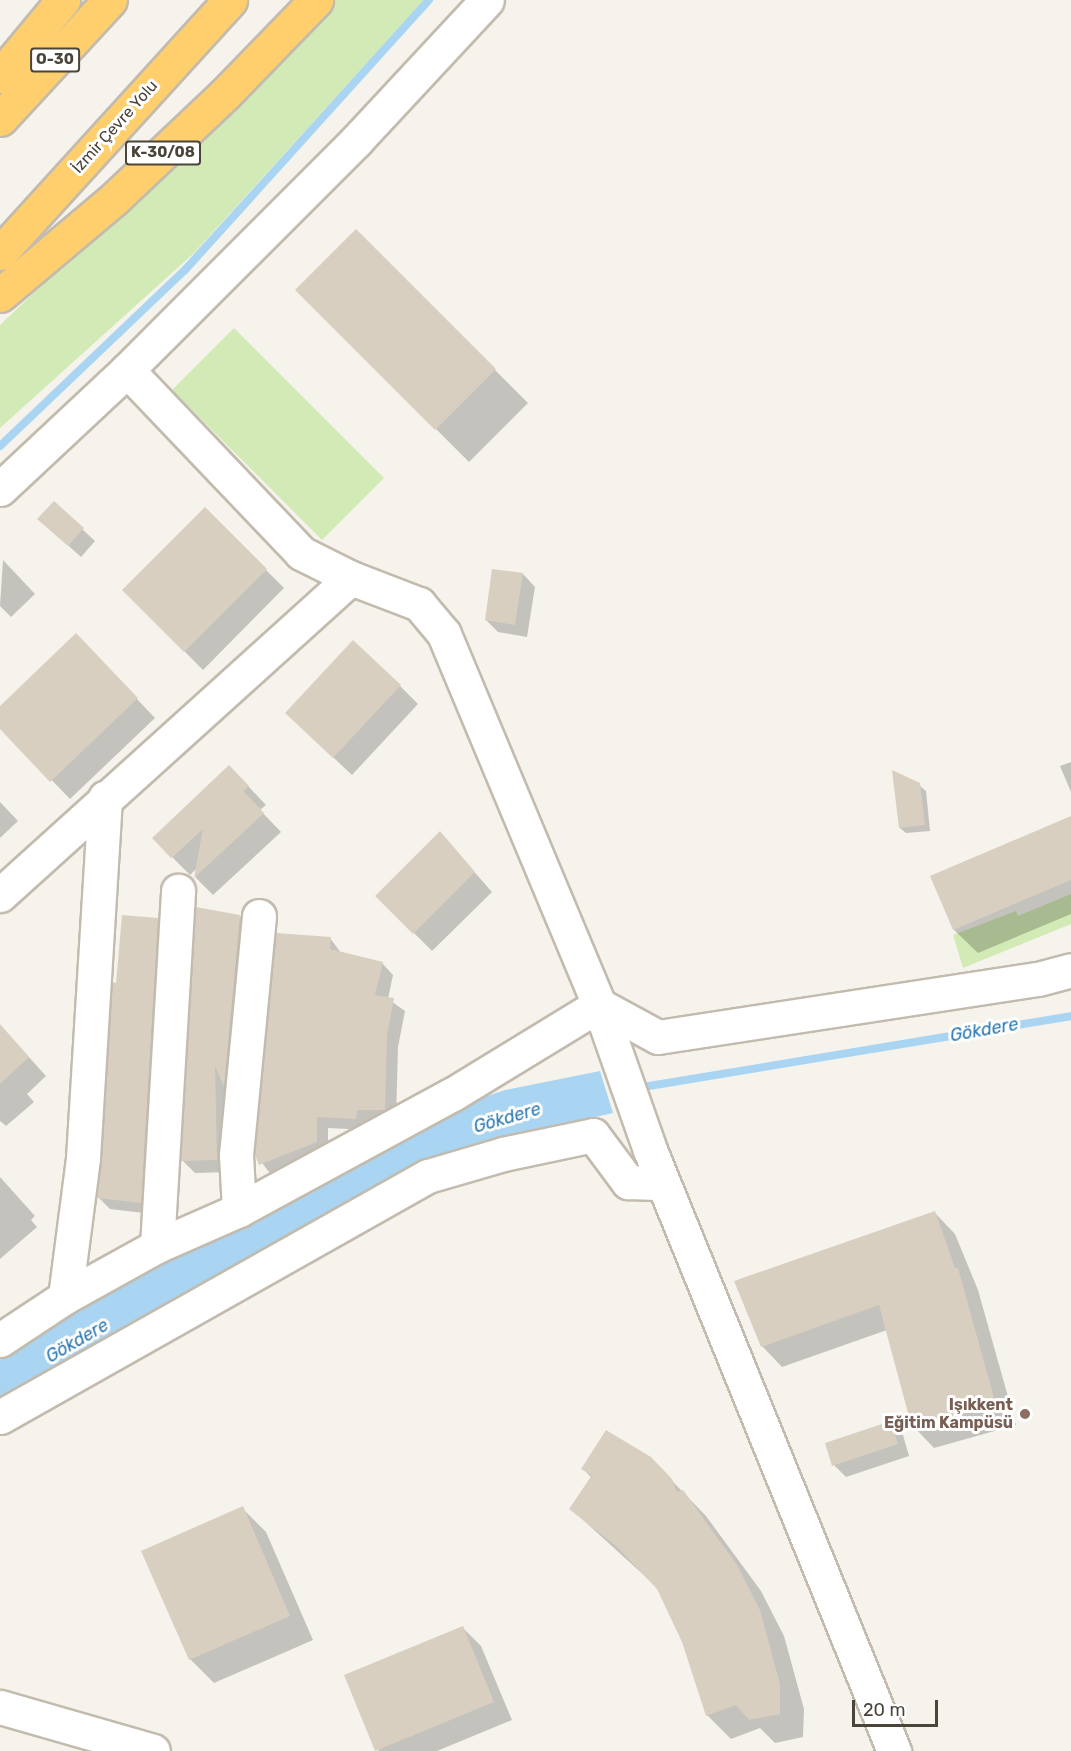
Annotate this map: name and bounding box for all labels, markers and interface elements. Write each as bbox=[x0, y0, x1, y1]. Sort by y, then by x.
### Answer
road number: O-30 bbox=[29, 48, 80, 72]
street label: İzmir Çevre Yolu bbox=[68, 76, 162, 178]
road number: K-30/08 bbox=[124, 141, 202, 165]
water label: Gökdere bbox=[948, 1013, 1020, 1047]
water label: Gökdere bbox=[471, 1098, 543, 1138]
water label: Gökdere bbox=[42, 1314, 112, 1368]
place label: Işıkkent Eğitim Kampüsü bbox=[884, 1395, 1013, 1433]
marker: Işıkkent Eğitim Kampüsü bbox=[1018, 1407, 1032, 1421]
scale bar bbox=[855, 1688, 940, 1726]
text: 20 m bbox=[863, 1699, 905, 1721]

